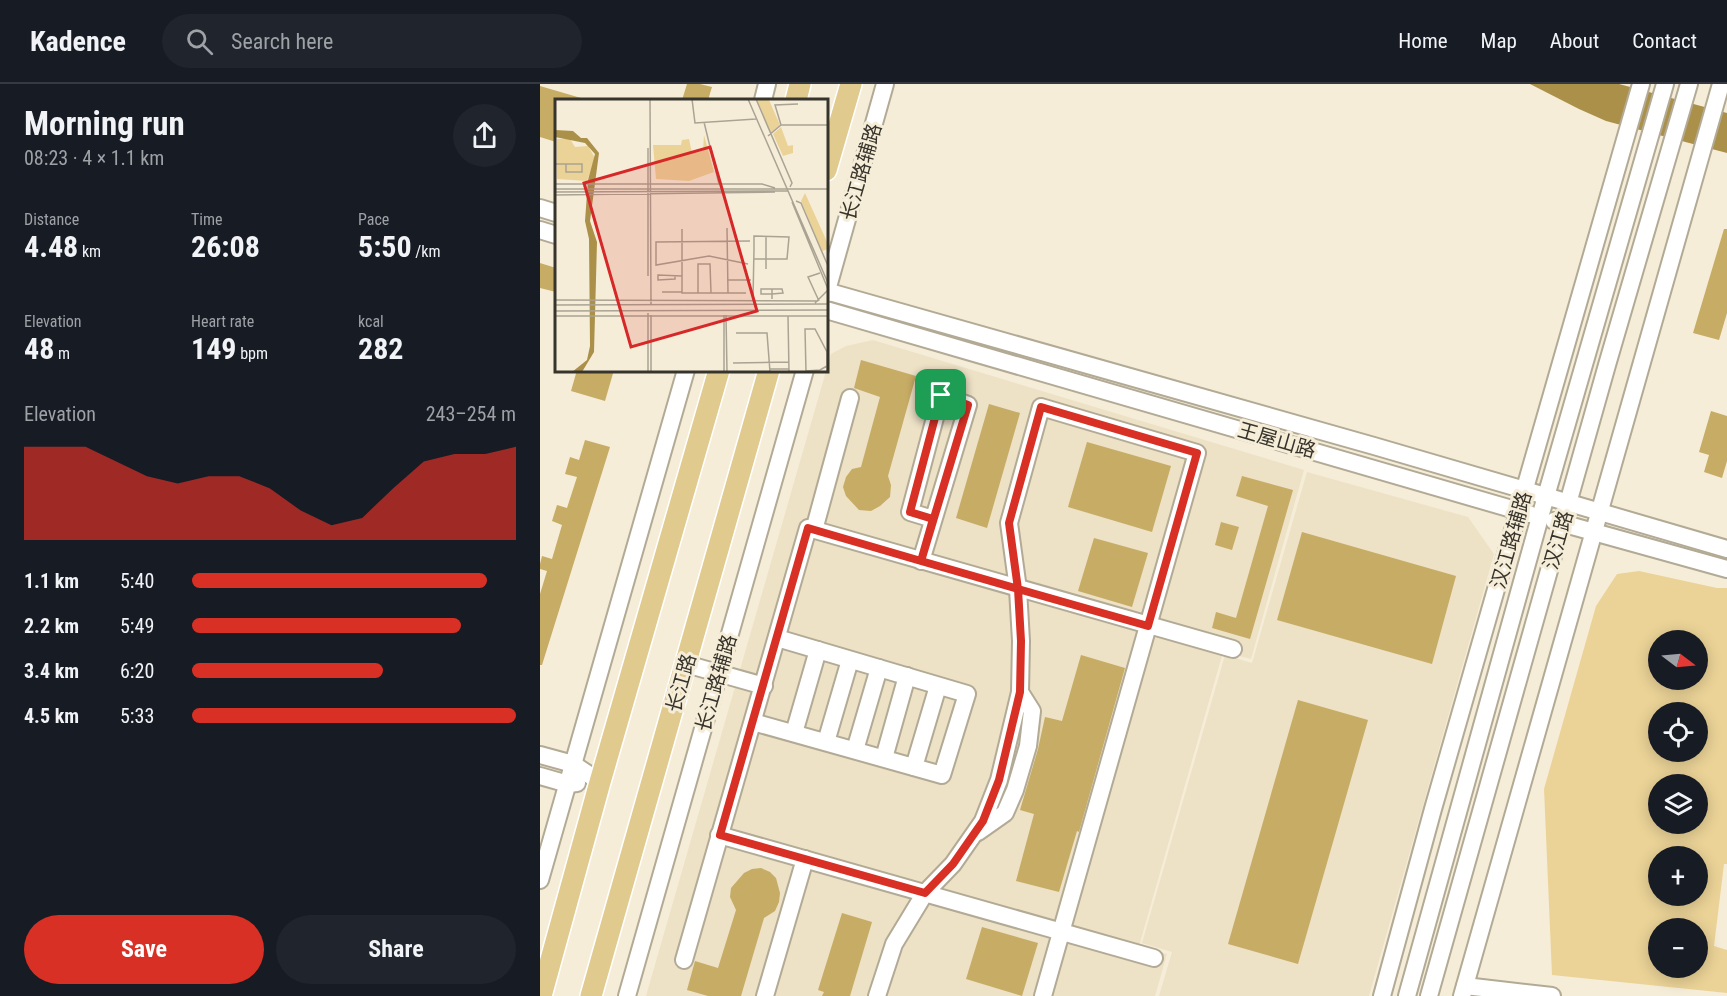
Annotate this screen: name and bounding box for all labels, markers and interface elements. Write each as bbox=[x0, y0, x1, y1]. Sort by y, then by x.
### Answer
search box bbox=[162, 14, 582, 68]
text: Kadence bbox=[30, 25, 126, 58]
icon: search bbox=[183, 25, 216, 58]
text: Search here bbox=[231, 29, 333, 54]
text: Home bbox=[1398, 29, 1448, 53]
text: Map bbox=[1481, 29, 1517, 53]
text: About bbox=[1550, 29, 1599, 53]
text: Contact bbox=[1632, 29, 1697, 53]
inset map bbox=[555, 99, 828, 372]
text: Morning run bbox=[24, 104, 185, 143]
button: share bbox=[453, 104, 516, 167]
street label: 长江路辅路 bbox=[836, 121, 886, 223]
text: 08:23 · 4 × 1.1 km bbox=[24, 146, 164, 170]
text: Distance bbox=[24, 210, 79, 229]
text: Time bbox=[191, 210, 223, 229]
text: Pace bbox=[358, 210, 389, 229]
text: 4.48 bbox=[24, 229, 78, 264]
text: 26:08 bbox=[191, 229, 260, 264]
text: 5:50 bbox=[358, 229, 412, 264]
text: km bbox=[78, 242, 101, 261]
text: /km bbox=[412, 242, 441, 261]
text: Elevation bbox=[24, 312, 82, 331]
text: Heart rate bbox=[191, 312, 254, 331]
text: kcal bbox=[358, 312, 384, 331]
text: 48 bbox=[24, 331, 54, 366]
text: 149 bbox=[191, 331, 236, 366]
text: 282 bbox=[358, 331, 403, 366]
text: m bbox=[54, 344, 70, 363]
text: bpm bbox=[236, 344, 268, 363]
pin bbox=[915, 369, 966, 420]
icon: arrive bbox=[924, 378, 957, 411]
text: Elevation bbox=[24, 402, 96, 426]
text: 243–254 m bbox=[426, 402, 516, 426]
street label: 王屋山路 bbox=[1235, 417, 1319, 463]
street label: 汉江路辅路 bbox=[1486, 489, 1536, 591]
street label: 汉江路 bbox=[1538, 508, 1578, 572]
text: 1.1 km bbox=[24, 569, 79, 593]
text: 5:40 bbox=[120, 569, 154, 593]
text: 2.2 km bbox=[24, 614, 79, 638]
text: 5:49 bbox=[120, 614, 154, 638]
north arrow bbox=[1648, 630, 1708, 690]
map controls bbox=[1648, 630, 1708, 978]
street label: 长江路辅路 bbox=[691, 632, 741, 734]
street label: 长江路 bbox=[661, 651, 701, 715]
text: 3.4 km bbox=[24, 659, 79, 683]
text: 6:20 bbox=[120, 659, 154, 683]
button: locate bbox=[1648, 702, 1708, 762]
text: 4.5 km bbox=[24, 704, 79, 728]
text: 5:33 bbox=[120, 704, 154, 728]
button: layers bbox=[1648, 774, 1708, 834]
button: + bbox=[1648, 846, 1708, 906]
button: Save bbox=[24, 915, 264, 984]
button: Share bbox=[276, 915, 516, 984]
button: − bbox=[1648, 918, 1708, 978]

